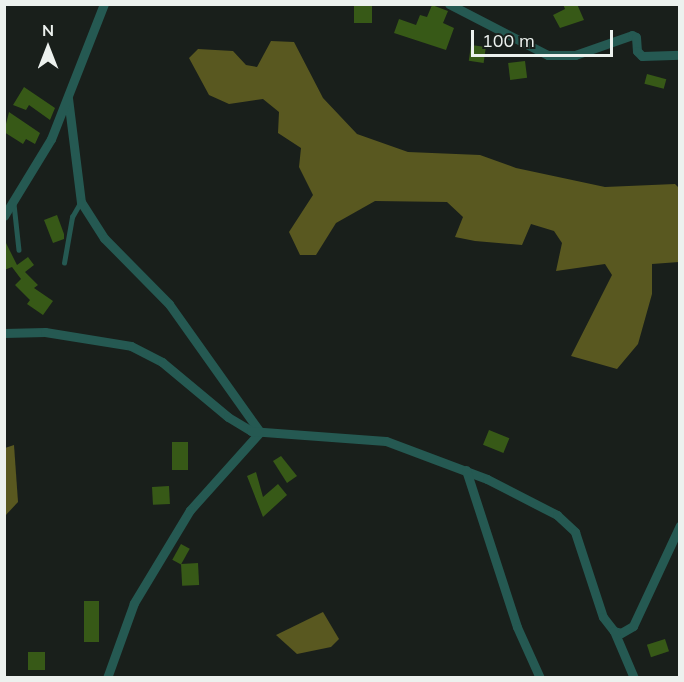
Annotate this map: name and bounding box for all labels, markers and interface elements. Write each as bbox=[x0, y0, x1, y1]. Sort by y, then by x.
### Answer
north arrow bbox=[18, 18, 78, 78]
scale bar bbox=[474, 18, 616, 56]
text: N bbox=[42, 20, 54, 40]
text: 100 m bbox=[482, 29, 535, 52]

